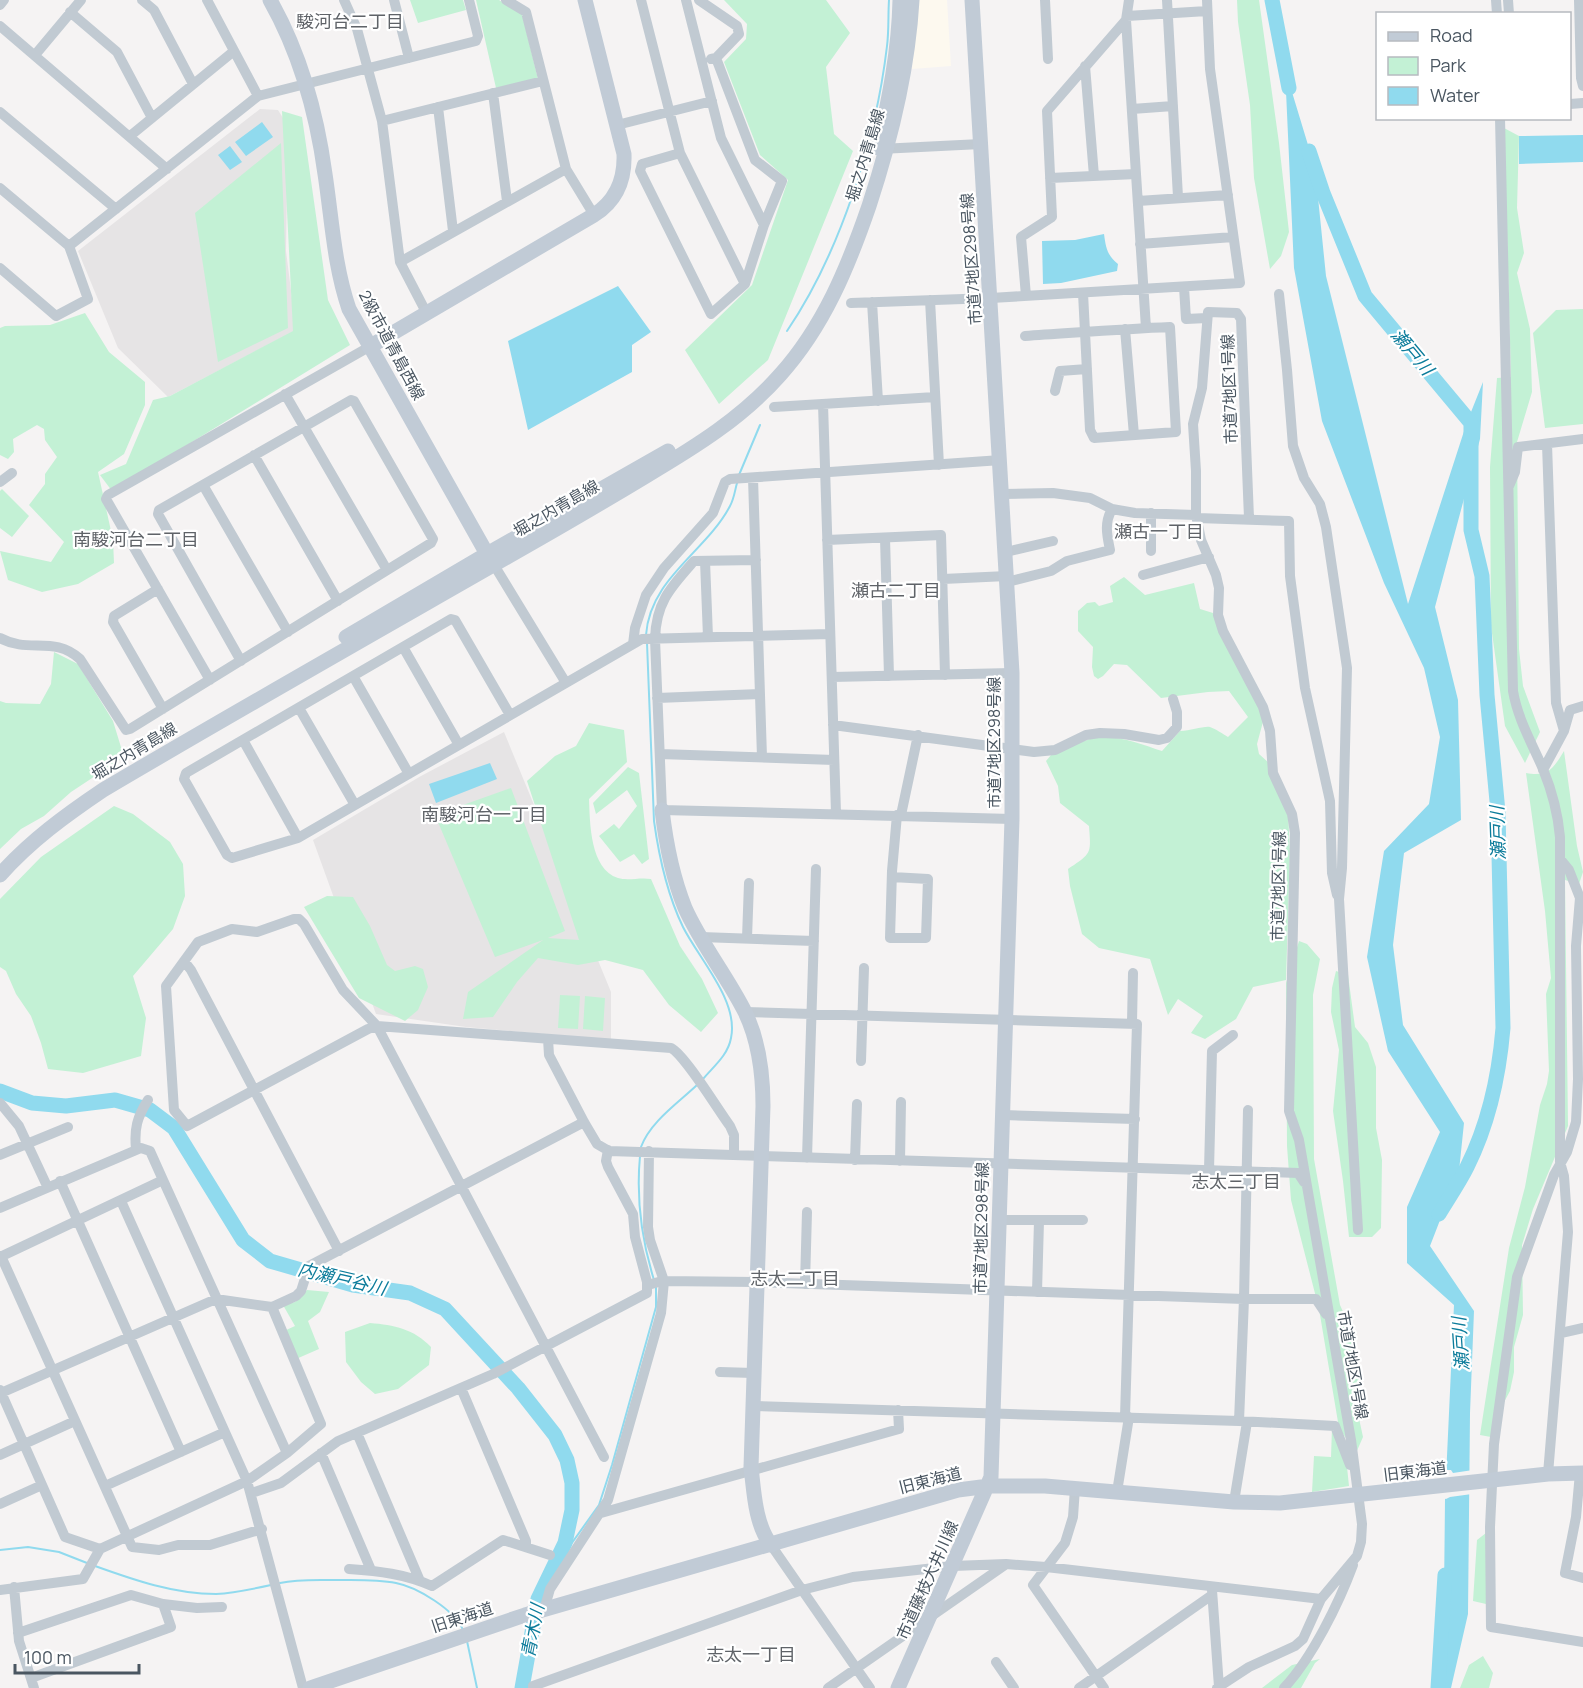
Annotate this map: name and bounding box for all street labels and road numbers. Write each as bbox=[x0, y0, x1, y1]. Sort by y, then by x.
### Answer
street label: 堀之内青島線 bbox=[840, 106, 890, 204]
street label: 市道7地区298号線 bbox=[955, 192, 987, 326]
street label: 2級市道青島西線 bbox=[354, 286, 430, 404]
street label: 市道7地区1号線 bbox=[1216, 334, 1242, 444]
street label: 堀之内青島線 bbox=[509, 474, 603, 542]
street label: 市道7地区298号線 bbox=[983, 677, 1005, 809]
street label: 堀之内青島線 bbox=[87, 717, 181, 785]
street label: 市道7地区1号線 bbox=[1266, 831, 1290, 941]
street label: 市道7地区298号線 bbox=[969, 1162, 993, 1294]
street label: 市道7地区1号線 bbox=[1333, 1309, 1373, 1421]
street label: 旧東海道 bbox=[1382, 1456, 1448, 1486]
street label: 旧東海道 bbox=[896, 1462, 964, 1498]
street label: 市道藤枝大井川線 bbox=[891, 1517, 963, 1643]
street label: 旧東海道 bbox=[428, 1597, 496, 1637]

